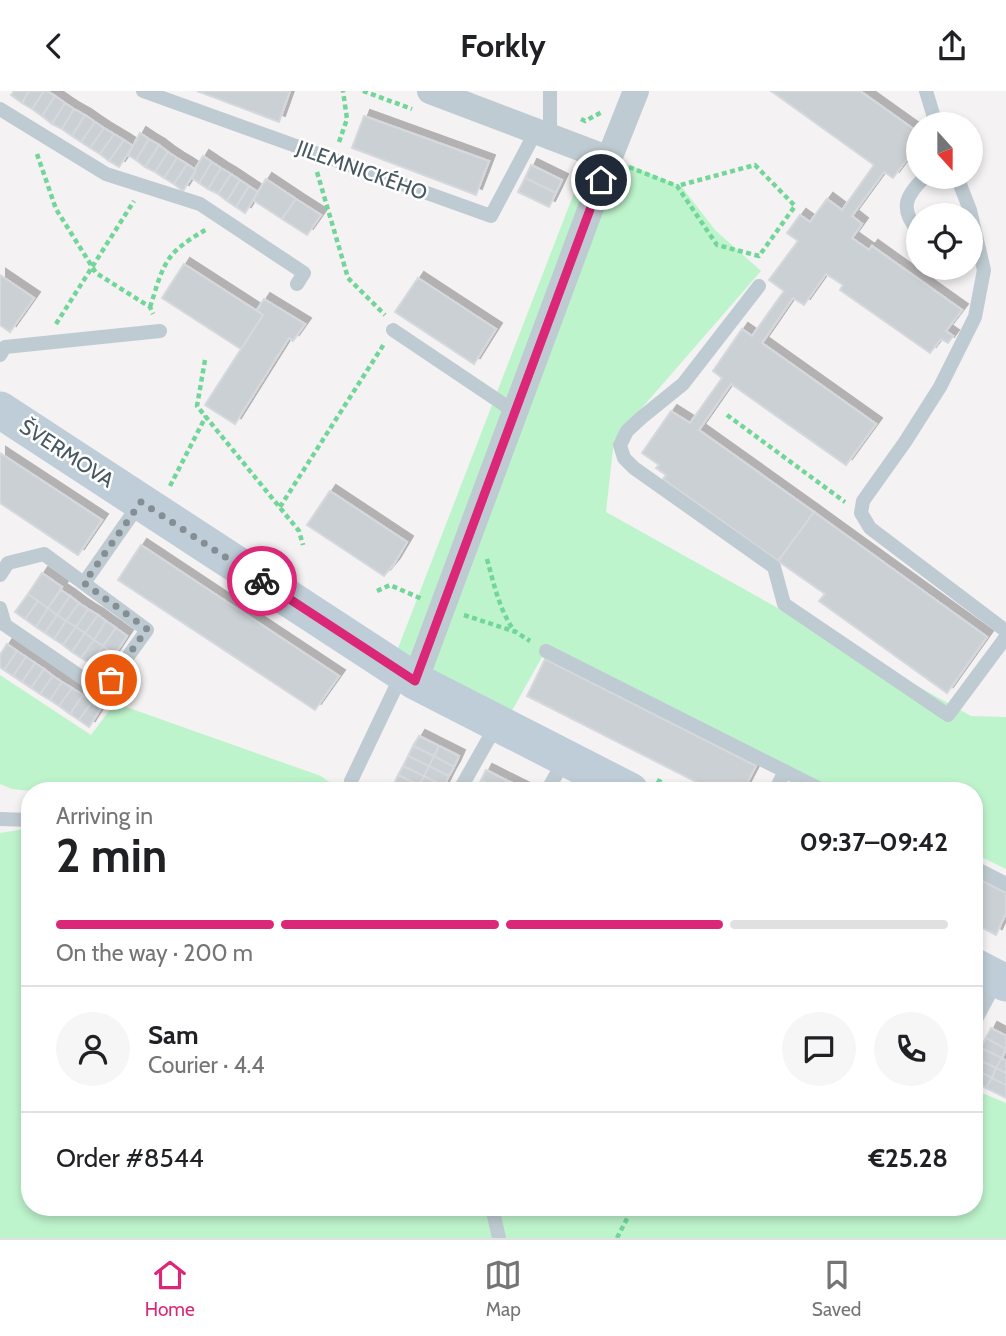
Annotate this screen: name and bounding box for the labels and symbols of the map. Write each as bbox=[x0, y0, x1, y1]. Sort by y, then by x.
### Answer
north arrow bbox=[906, 112, 984, 189]
street label: JILEMNICKÉHO bbox=[292, 134, 431, 205]
pin bbox=[571, 150, 631, 210]
street label: ŠVERMOVA bbox=[15, 413, 119, 493]
courier bbox=[227, 546, 297, 616]
pin bbox=[81, 650, 141, 710]

